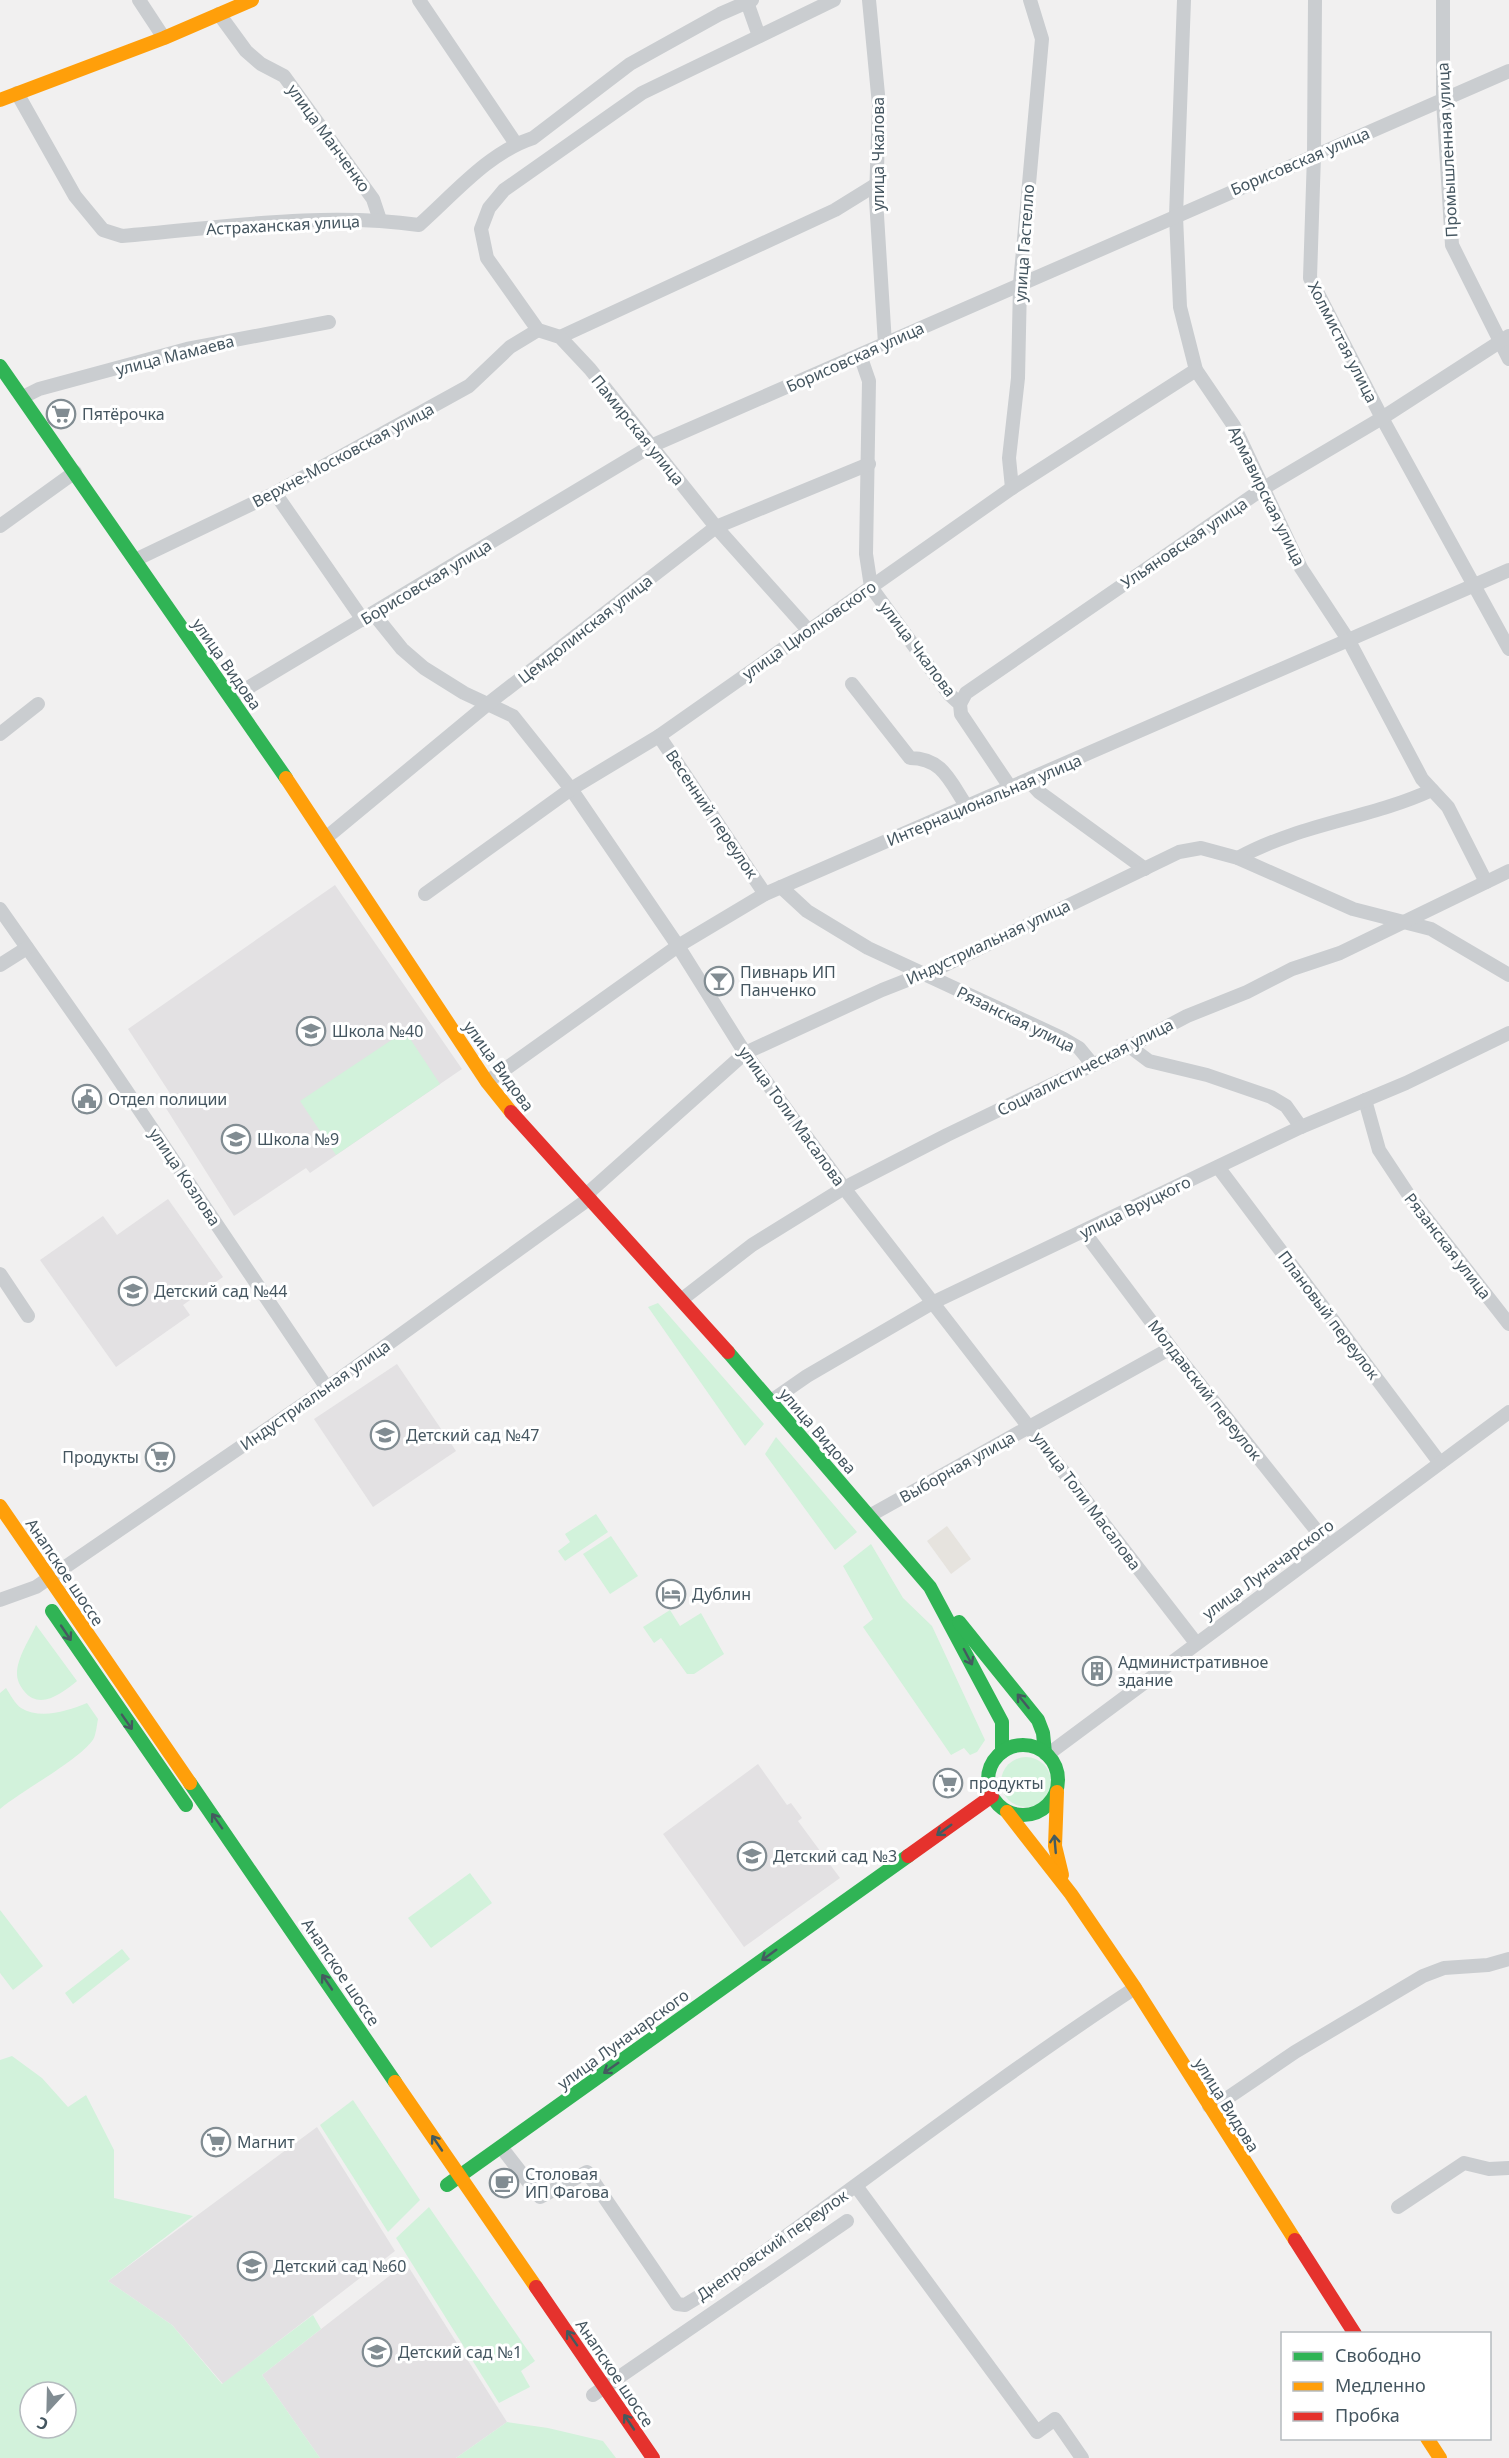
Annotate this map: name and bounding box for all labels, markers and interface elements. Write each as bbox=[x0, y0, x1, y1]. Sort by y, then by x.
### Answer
street label: Промышленная улица bbox=[1431, 62, 1463, 238]
street label: улица Манченко bbox=[282, 80, 376, 196]
street label: улица Чкалова bbox=[867, 97, 889, 211]
street label: Борисовская улица bbox=[1227, 122, 1373, 200]
street label: улица Гастелло bbox=[1009, 183, 1039, 303]
street label: Астраханская улица bbox=[206, 210, 360, 240]
street label: Холмистая улица bbox=[1303, 278, 1383, 406]
street label: Борисовская улица bbox=[782, 317, 928, 397]
street label: улица Мамаева bbox=[114, 330, 236, 380]
street label: Памирская улица bbox=[587, 370, 689, 490]
supermarket icon: Пятёрочка bbox=[45, 398, 77, 430]
street label: Верхне-Московская улица bbox=[248, 398, 438, 512]
place label: Пятёрочка bbox=[82, 403, 165, 425]
street label: Армавирская улица bbox=[1223, 422, 1311, 570]
street label: Ульяновская улица bbox=[1116, 492, 1252, 594]
street label: Борисовская улица bbox=[356, 534, 496, 630]
street label: Цемдолинская улица bbox=[513, 570, 657, 688]
street label: улица Циолковского bbox=[738, 575, 880, 685]
street label: улица Чкалова bbox=[875, 597, 961, 701]
street label: улица Видова bbox=[187, 614, 267, 714]
street label: Весенний переулок bbox=[661, 745, 764, 883]
street label: Интернациональная улица bbox=[883, 749, 1085, 851]
street label: Индустриальная улица bbox=[902, 894, 1074, 990]
place label: Пивнарь ИП Панченко bbox=[740, 961, 836, 1001]
bar icon: Пивнарь ИП Панченко bbox=[703, 965, 735, 997]
street label: Рязанская улица bbox=[953, 981, 1079, 1057]
street label: Социалистическая улица bbox=[993, 1013, 1177, 1121]
school or university icon: Школа №40 bbox=[295, 1015, 327, 1047]
street label: улица Видова bbox=[459, 1016, 539, 1116]
place label: Школа №40 bbox=[332, 1020, 423, 1042]
street label: улица Толи Масалова bbox=[734, 1042, 850, 1190]
public building icon: Отдел полиции bbox=[71, 1083, 103, 1115]
place label: Отдел полиции bbox=[108, 1088, 227, 1110]
school or university icon: Школа №9 bbox=[220, 1123, 252, 1155]
street label: улица Козлова bbox=[144, 1124, 226, 1230]
place label: Школа №9 bbox=[257, 1128, 339, 1150]
street label: улица Вруцкого bbox=[1076, 1171, 1194, 1243]
street label: Рязанская улица bbox=[1400, 1188, 1496, 1304]
street label: Плановый переулок bbox=[1273, 1246, 1385, 1384]
school or university icon: Детский сад №44 bbox=[117, 1275, 149, 1307]
place label: Детский сад №44 bbox=[154, 1280, 287, 1302]
street label: Молдавский переулок bbox=[1143, 1315, 1267, 1465]
street label: Индустриальная улица bbox=[235, 1335, 395, 1455]
street label: улица Видова bbox=[775, 1383, 861, 1479]
school or university icon: Детский сад №47 bbox=[369, 1419, 401, 1451]
place label: Детский сад №47 bbox=[406, 1424, 539, 1446]
street label: Выборная улица bbox=[895, 1426, 1019, 1508]
street label: улица Толи Масалова bbox=[1028, 1427, 1146, 1575]
supermarket icon: Продукты bbox=[144, 1441, 176, 1473]
place label: Продукты bbox=[62, 1446, 139, 1468]
street label: Анапское шоссе bbox=[21, 1514, 109, 1630]
street label: улица Луначарского bbox=[1198, 1514, 1338, 1624]
hotel icon: Дублин bbox=[655, 1578, 687, 1610]
place label: Дублин bbox=[692, 1583, 751, 1605]
one-way arrow bbox=[60, 1624, 73, 1641]
one-way arrow bbox=[962, 1648, 974, 1666]
place label: Административное здание bbox=[1118, 1651, 1268, 1691]
building icon: Административное здание bbox=[1081, 1655, 1113, 1687]
one-way arrow bbox=[1016, 1693, 1029, 1709]
one-way arrow bbox=[121, 1713, 133, 1729]
supermarket icon: продукты bbox=[932, 1767, 964, 1799]
place label: продукты bbox=[969, 1772, 1044, 1794]
one-way arrow bbox=[211, 1814, 223, 1830]
one-way arrow bbox=[937, 1824, 953, 1836]
one-way arrow bbox=[1049, 1834, 1060, 1854]
school or university icon: Детский сад №3 bbox=[736, 1840, 768, 1872]
place label: Детский сад №3 bbox=[773, 1845, 897, 1867]
street label: Анапское шоссе bbox=[297, 1914, 385, 2030]
one-way arrow bbox=[762, 1949, 778, 1961]
one-way arrow bbox=[321, 1974, 333, 1991]
street label: улица Луначарского bbox=[553, 1984, 693, 2094]
street label: улица Видова bbox=[1189, 2054, 1265, 2156]
one-way arrow bbox=[603, 2062, 619, 2075]
supermarket icon: Магнит bbox=[200, 2126, 232, 2158]
place label: Магнит bbox=[237, 2131, 295, 2153]
one-way arrow bbox=[431, 2135, 443, 2152]
place label: Столовая ИП Фагова bbox=[525, 2163, 609, 2203]
cafe icon: Столовая ИП Фагова bbox=[488, 2167, 520, 2199]
street label: Днепровский переулок bbox=[692, 2184, 852, 2306]
school or university icon: Детский сад №60 bbox=[236, 2250, 268, 2282]
place label: Детский сад №60 bbox=[273, 2255, 406, 2277]
street label: Анапское шоссе bbox=[571, 2315, 659, 2431]
one-way arrow bbox=[565, 2330, 578, 2347]
legend bbox=[1281, 2332, 1491, 2440]
school or university icon: Детский сад №1 bbox=[361, 2336, 393, 2368]
place label: Детский сад №1 bbox=[398, 2341, 522, 2363]
text: Свободно bbox=[1335, 2343, 1421, 2367]
text: Медленно bbox=[1335, 2373, 1426, 2397]
north arrow bbox=[18, 2380, 78, 2440]
text: Пробка bbox=[1335, 2403, 1400, 2427]
text: С bbox=[33, 2412, 51, 2436]
one-way arrow bbox=[623, 2415, 635, 2431]

